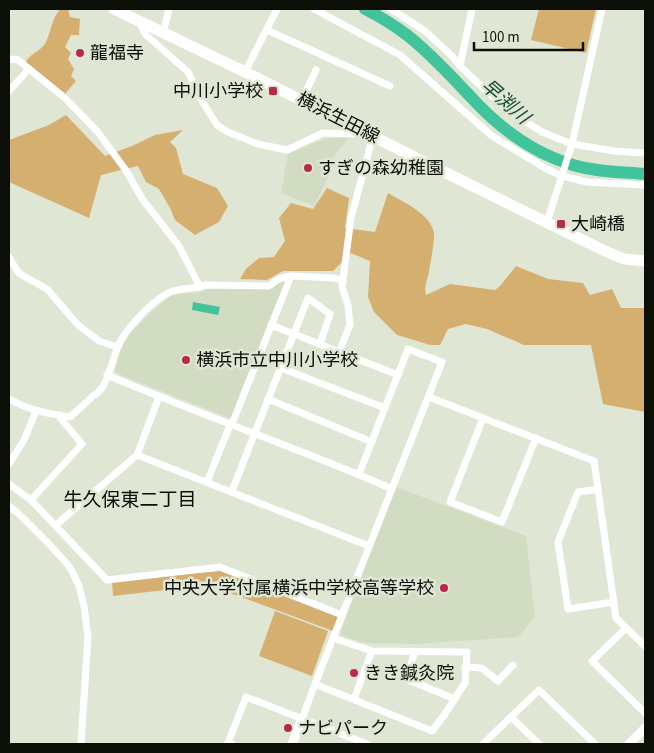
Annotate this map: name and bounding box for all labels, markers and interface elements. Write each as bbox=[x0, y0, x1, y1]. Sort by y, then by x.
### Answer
scale bar bbox=[474, 20, 583, 52]
text: 100 m bbox=[482, 27, 520, 48]
place label: 龍福寺 bbox=[90, 41, 144, 66]
marker: 龍福寺 bbox=[74, 47, 86, 59]
water label: 早渕川 bbox=[475, 73, 537, 132]
place label: 中川小学校 bbox=[173, 79, 263, 104]
marker: 中川小学校 bbox=[267, 85, 279, 97]
street label: 横浜生田線 bbox=[292, 86, 384, 150]
place label: すぎの森幼稚園 bbox=[318, 156, 444, 181]
marker: すぎの森幼稚園 bbox=[302, 162, 314, 174]
place label: 大崎橋 bbox=[571, 212, 625, 237]
marker: 大崎橋 bbox=[555, 218, 567, 230]
place label: 横浜市立中川小学校 bbox=[196, 348, 358, 373]
marker: 横浜市立中川小学校 bbox=[180, 354, 192, 366]
district label: 牛久保東二丁目 bbox=[63, 487, 197, 514]
place label: 中央大学付属横浜中学校高等学校 bbox=[164, 576, 434, 601]
marker: 中央大学付属横浜中学校高等学校 bbox=[438, 582, 450, 594]
place label: きき鍼灸院 bbox=[364, 661, 454, 686]
marker: きき鍼灸院 bbox=[348, 667, 360, 679]
place label: ナビパーク bbox=[298, 716, 388, 741]
marker: ナビパーク bbox=[282, 722, 294, 734]

